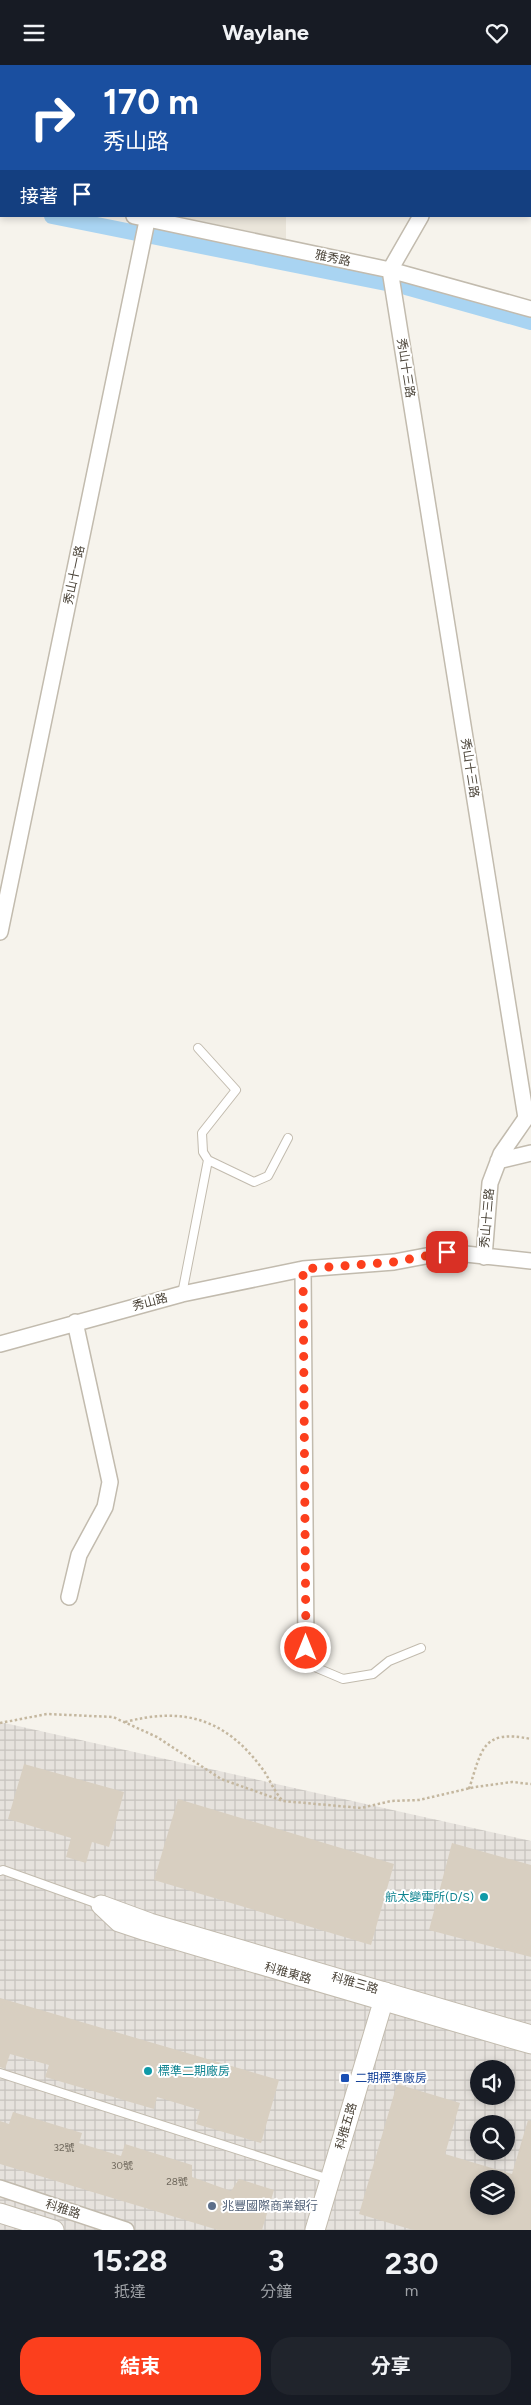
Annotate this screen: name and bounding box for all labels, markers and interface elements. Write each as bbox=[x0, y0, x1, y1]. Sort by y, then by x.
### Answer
icon: menu bbox=[20, 19, 48, 47]
text: Waylane bbox=[222, 19, 309, 46]
icon: heart bbox=[483, 19, 511, 47]
text: 170 m bbox=[103, 81, 199, 123]
icon: right bbox=[20, 85, 85, 150]
text: 秀山路 bbox=[103, 128, 169, 155]
icon: arrive bbox=[68, 180, 96, 208]
text: 接著 bbox=[20, 185, 58, 208]
street label: 雅秀路 bbox=[314, 247, 352, 269]
street label: 秀山十三路 bbox=[394, 337, 418, 399]
street label: 秀山十一路 bbox=[61, 544, 87, 606]
street label: 秀山十三路 bbox=[458, 737, 482, 799]
street label: 秀山十三路 bbox=[477, 1187, 497, 1249]
pin bbox=[426, 1231, 468, 1273]
icon: arrive bbox=[433, 1238, 461, 1266]
street label: 秀山路 bbox=[131, 1291, 169, 1313]
position arrow bbox=[279, 1621, 331, 1673]
place label: 航太變電所(D/S) bbox=[385, 1890, 474, 1904]
marker: 航太變電所(D/S) bbox=[478, 1891, 490, 1903]
street label: 科雅東路 bbox=[263, 1960, 313, 1986]
street label: 科雅三路 bbox=[330, 1970, 380, 1996]
map controls bbox=[470, 2060, 515, 2215]
button: sound bbox=[470, 2060, 515, 2105]
place label: 標準二期廠房 bbox=[158, 2064, 230, 2078]
marker: 標準二期廠房 bbox=[142, 2065, 154, 2077]
place label: 二期標準廠房 bbox=[355, 2071, 427, 2085]
marker: 二期標準廠房 bbox=[339, 2072, 351, 2084]
street label: 科雅五路 bbox=[333, 2101, 359, 2151]
button: search bbox=[470, 2115, 515, 2160]
house number: 32號 bbox=[53, 2141, 75, 2154]
house number: 30號 bbox=[111, 2159, 133, 2172]
button: layers bbox=[470, 2170, 515, 2215]
house number: 28號 bbox=[166, 2175, 188, 2188]
street label: 科雅路 bbox=[44, 2197, 82, 2221]
place label: 兆豐國際商業銀行 bbox=[222, 2199, 318, 2213]
marker: 兆豐國際商業銀行 bbox=[206, 2200, 218, 2212]
text: 15:28 bbox=[93, 2242, 168, 2279]
text: 3 bbox=[268, 2242, 285, 2279]
text: 230 bbox=[385, 2245, 438, 2282]
text: m bbox=[405, 2281, 418, 2300]
text: 抵達 bbox=[114, 2282, 146, 2301]
text: 分鐘 bbox=[260, 2282, 292, 2301]
button: 結束 bbox=[20, 2337, 261, 2395]
button: 分享 bbox=[271, 2337, 511, 2395]

